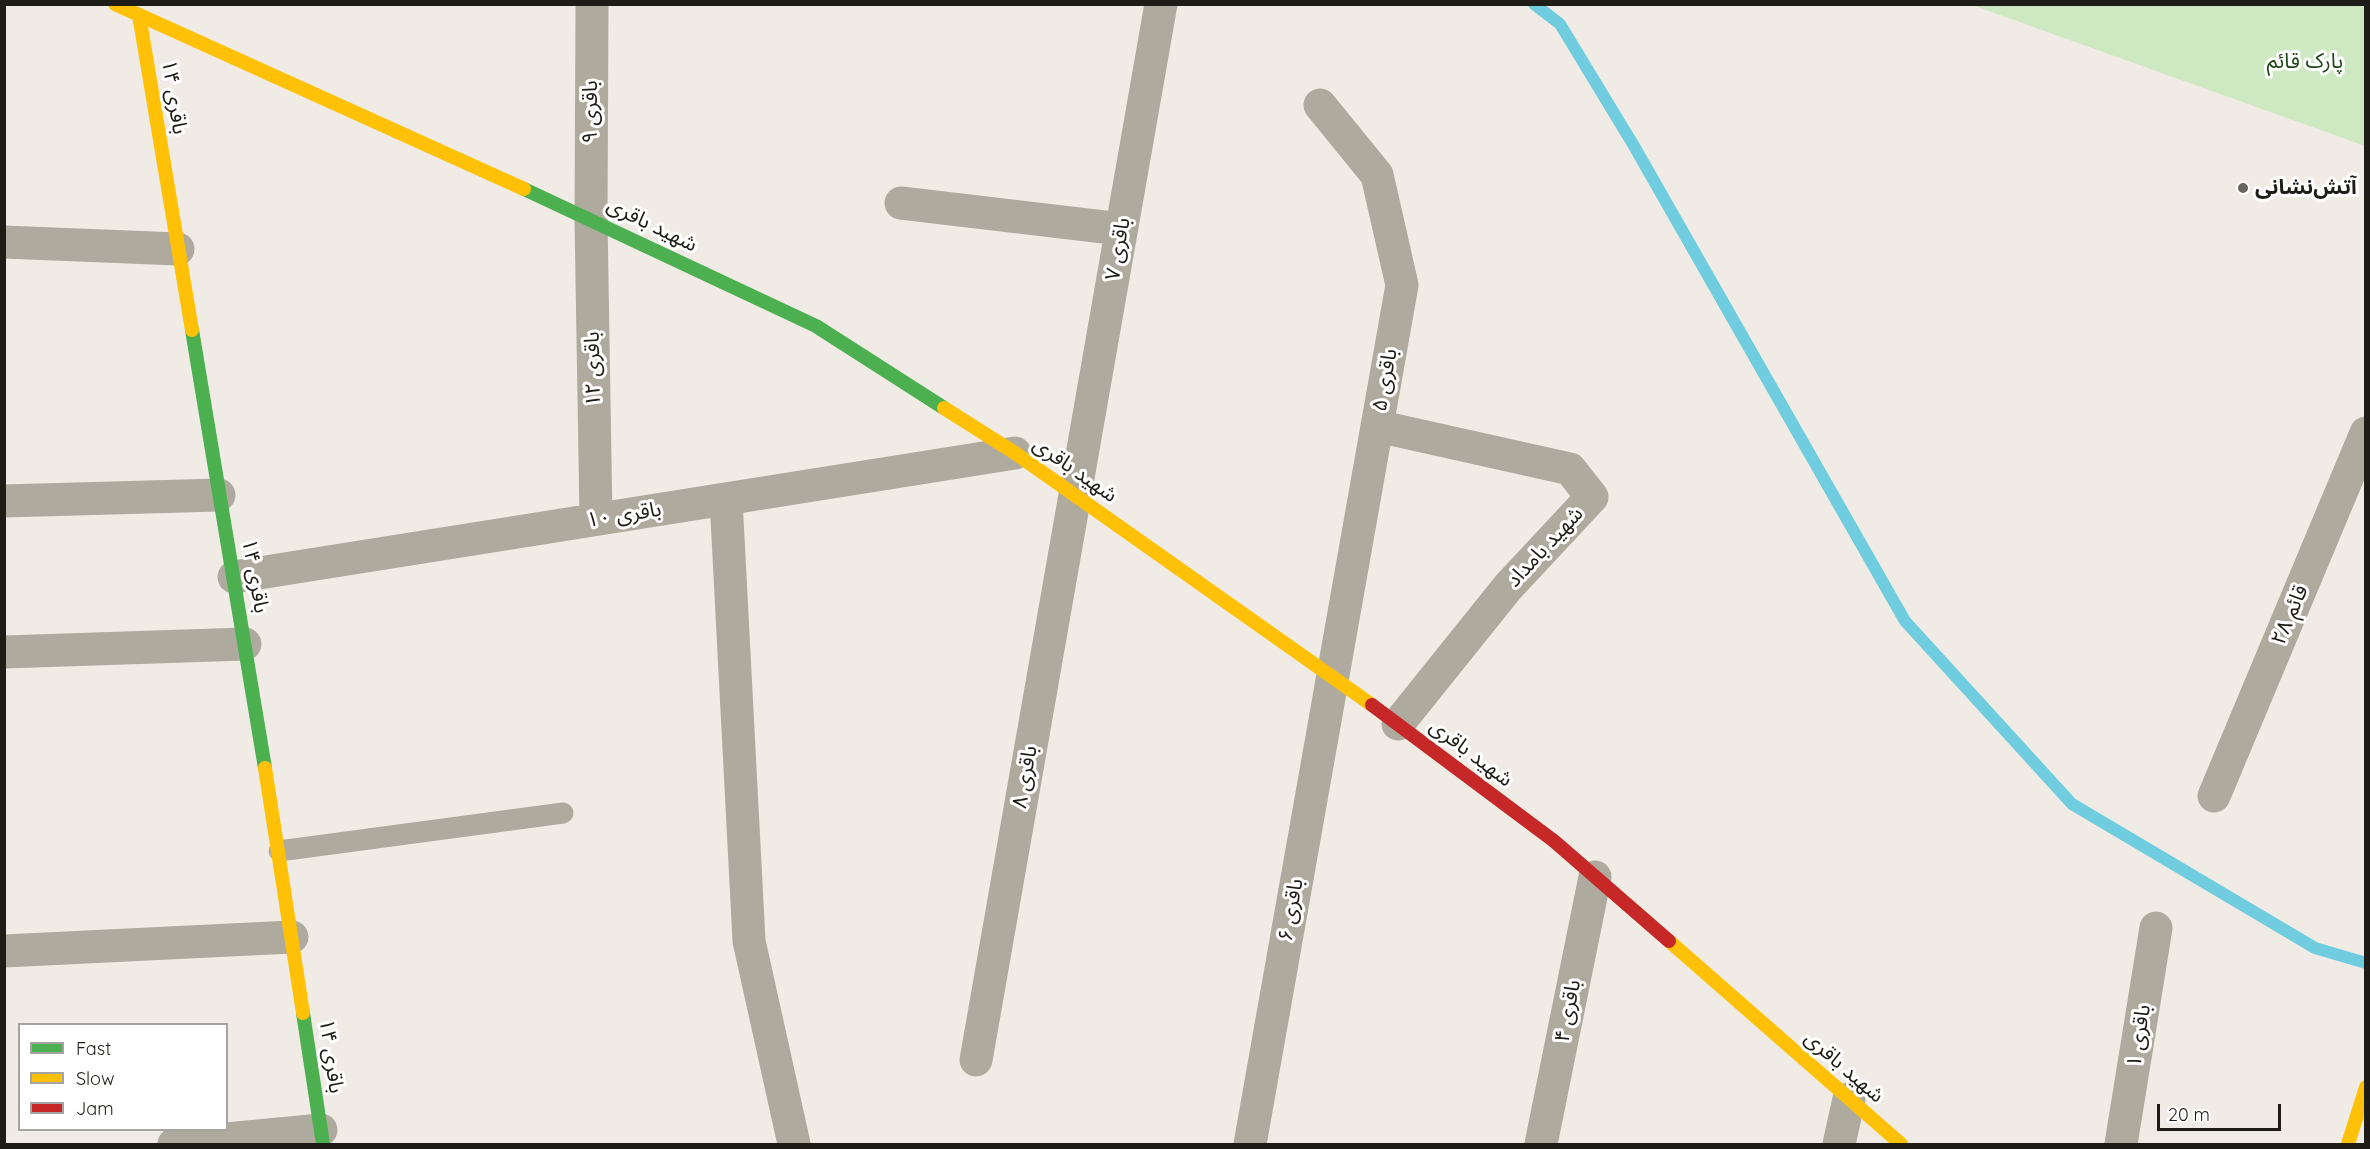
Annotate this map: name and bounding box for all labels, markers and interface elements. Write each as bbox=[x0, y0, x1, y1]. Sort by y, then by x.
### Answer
park label: پارک قائم bbox=[2267, 49, 2343, 75]
street label: باقری ۱۴ bbox=[156, 58, 192, 136]
street label: باقری ۹ bbox=[578, 80, 604, 144]
place label: آتش‌نشانی bbox=[2255, 175, 2357, 201]
marker: آتش‌نشانی bbox=[2236, 181, 2250, 195]
street label: شهید باقری bbox=[603, 192, 701, 258]
street label: باقری ۷ bbox=[1100, 216, 1136, 282]
street label: باقری ۱۲ bbox=[580, 331, 606, 407]
street label: باقری ۵ bbox=[1367, 347, 1403, 413]
street label: شهید باقری bbox=[1028, 432, 1122, 508]
street label: باقری ۱۰ bbox=[585, 497, 663, 533]
street label: شهید بامداد bbox=[1501, 502, 1589, 592]
street label: باقری ۱۴ bbox=[236, 537, 274, 615]
street label: قائم ۲۸ bbox=[2266, 581, 2314, 649]
street label: شهید باقری bbox=[1425, 714, 1517, 792]
street label: باقری ۸ bbox=[1007, 744, 1043, 810]
street label: باقری ۶ bbox=[1273, 877, 1309, 943]
street label: باقری ۴ bbox=[1550, 978, 1586, 1044]
street label: باقری ۱ bbox=[2122, 1003, 2156, 1069]
street label: باقری ۱۴ bbox=[313, 1017, 349, 1095]
legend bbox=[18, 1023, 228, 1131]
street label: شهید باقری bbox=[1799, 1026, 1889, 1108]
text: Fast bbox=[76, 1037, 111, 1060]
text: Slow bbox=[76, 1067, 114, 1090]
scale bar bbox=[2160, 1092, 2284, 1130]
text: Jam bbox=[76, 1097, 114, 1120]
text: 20 m bbox=[2168, 1103, 2210, 1126]

